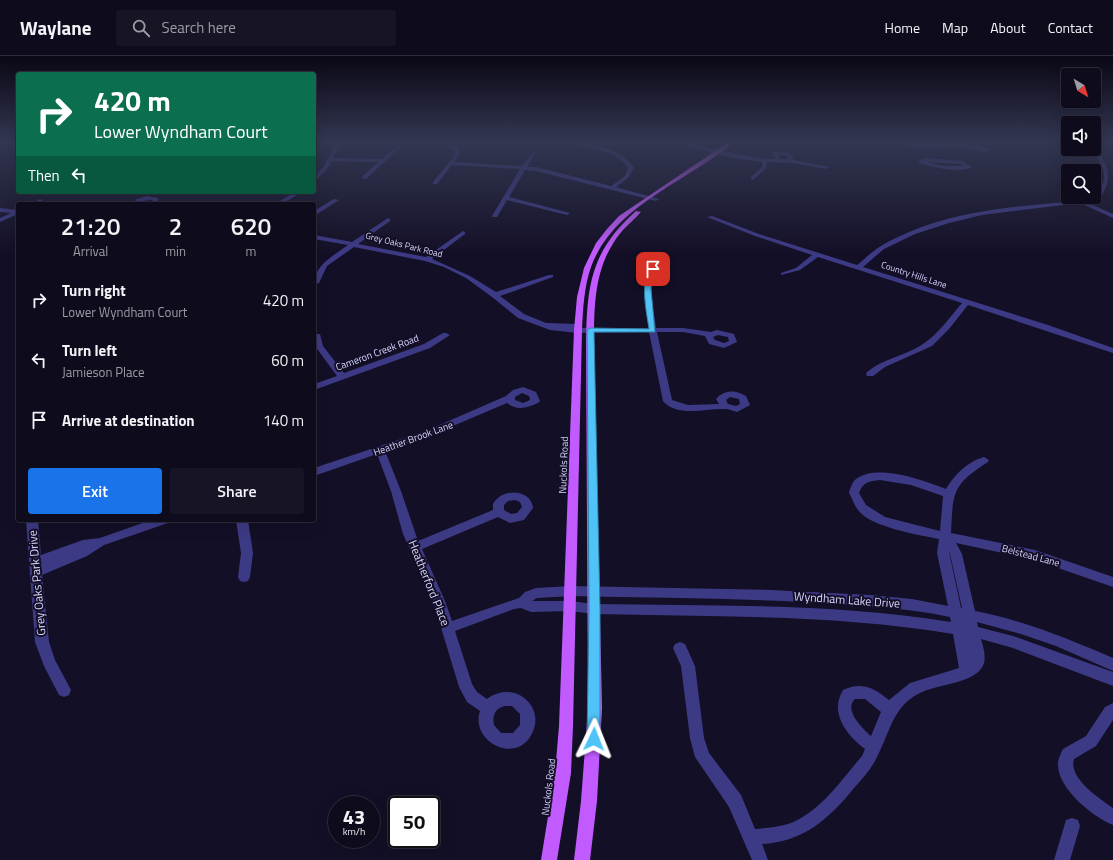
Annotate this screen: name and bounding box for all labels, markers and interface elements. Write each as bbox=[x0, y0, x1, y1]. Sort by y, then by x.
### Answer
search box bbox=[116, 10, 396, 46]
text: Waylane bbox=[20, 13, 92, 42]
text: Search here bbox=[162, 16, 236, 39]
icon: search bbox=[130, 17, 152, 39]
text: Home bbox=[885, 17, 920, 38]
text: Map bbox=[942, 17, 968, 38]
text: About bbox=[990, 17, 1026, 38]
text: Contact bbox=[1048, 17, 1093, 38]
north arrow bbox=[1061, 68, 1101, 108]
map controls bbox=[1061, 68, 1101, 204]
text: 420 m bbox=[94, 79, 171, 122]
icon: right bbox=[28, 88, 80, 140]
button: sound bbox=[1061, 116, 1101, 156]
text: Lower Wyndham Court bbox=[94, 118, 268, 145]
text: Then bbox=[28, 164, 60, 187]
icon: left bbox=[68, 164, 90, 186]
button: search bbox=[1061, 164, 1101, 204]
text: 21:20 bbox=[61, 208, 120, 244]
text: 2 bbox=[169, 208, 182, 244]
text: 620 bbox=[231, 208, 271, 244]
street label: Grey Oaks Park Road bbox=[364, 229, 444, 260]
text: Arrival bbox=[73, 241, 108, 261]
text: min bbox=[165, 241, 186, 261]
text: m bbox=[246, 241, 256, 261]
pin bbox=[636, 252, 670, 286]
icon: arrive bbox=[642, 258, 664, 280]
street label: Country Hills Lane bbox=[880, 258, 949, 291]
text: Turn right bbox=[62, 279, 126, 302]
icon: right bbox=[28, 289, 50, 311]
text: 420 m bbox=[263, 289, 304, 312]
text: Lower Wyndham Court bbox=[62, 302, 187, 322]
street label: Cameron Creek Road bbox=[333, 330, 421, 374]
text: Turn left bbox=[62, 339, 117, 362]
icon: left bbox=[28, 349, 50, 371]
text: 60 m bbox=[271, 349, 304, 372]
text: Jamieson Place bbox=[62, 362, 145, 382]
icon: arrive bbox=[28, 409, 50, 431]
text: Arrive at destination bbox=[62, 409, 195, 432]
text: 140 m bbox=[263, 409, 304, 432]
street label: Heather Brook Lane bbox=[371, 417, 455, 460]
street label: Nuckols Road bbox=[555, 436, 572, 494]
button: Exit bbox=[28, 468, 162, 514]
button: Share bbox=[170, 468, 304, 514]
street label: Grey Oaks Park Drive bbox=[22, 530, 51, 636]
street label: Heatherford Place bbox=[404, 537, 455, 629]
street label: Belstead Lane bbox=[1000, 541, 1062, 570]
street label: Wyndham Lake Drive bbox=[793, 586, 901, 613]
position arrow bbox=[573, 718, 615, 760]
street label: Nuckols Road bbox=[538, 758, 559, 816]
speed limit sign: 50 bbox=[388, 796, 440, 848]
text: 43 bbox=[343, 801, 365, 832]
text: km/h bbox=[343, 824, 365, 839]

